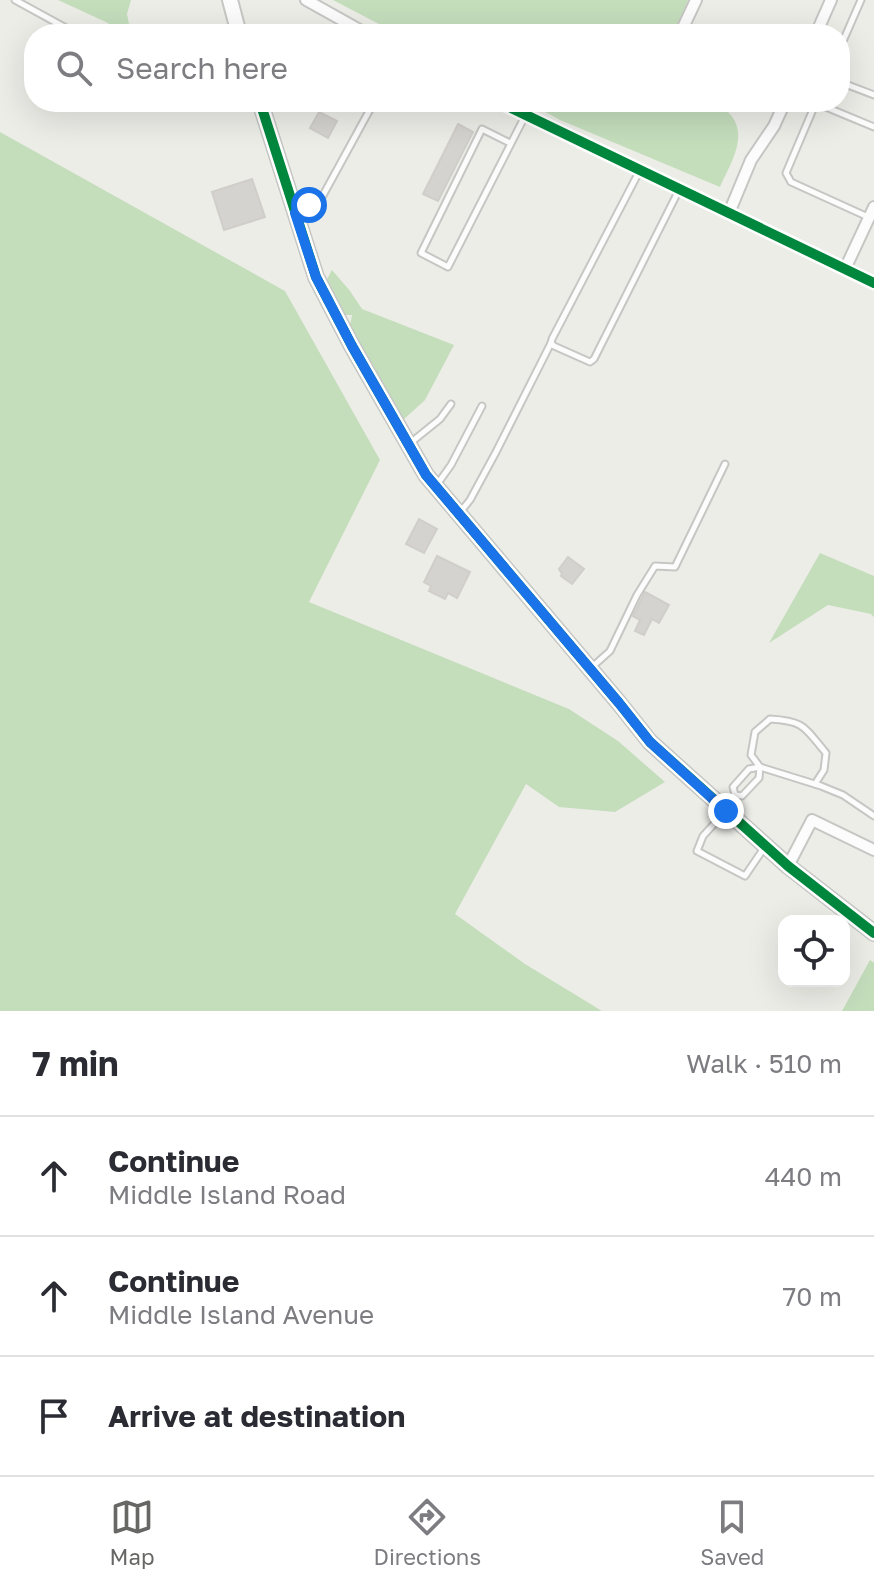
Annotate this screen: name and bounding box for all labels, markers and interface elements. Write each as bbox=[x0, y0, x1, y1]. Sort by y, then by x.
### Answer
search box bbox=[24, 24, 850, 112]
icon: search bbox=[52, 46, 96, 90]
text: Search here bbox=[116, 50, 288, 86]
route start bbox=[291, 187, 327, 223]
route end bbox=[708, 793, 744, 829]
map controls bbox=[778, 915, 850, 987]
button: locate bbox=[778, 915, 850, 987]
text: 7 min bbox=[32, 1043, 119, 1083]
text: Walk · 510 m bbox=[686, 1048, 842, 1079]
text: Continue bbox=[108, 1143, 239, 1179]
icon: ahead bbox=[32, 1154, 76, 1198]
text: 440 m bbox=[765, 1161, 842, 1192]
text: Middle Island Road bbox=[108, 1179, 346, 1210]
text: Continue bbox=[108, 1263, 239, 1299]
icon: ahead bbox=[32, 1274, 76, 1318]
text: 70 m bbox=[783, 1281, 842, 1312]
text: Middle Island Avenue bbox=[108, 1299, 374, 1330]
icon: arrive bbox=[32, 1394, 76, 1438]
text: Arrive at destination bbox=[108, 1398, 405, 1434]
tab: Map bbox=[110, 1495, 154, 1570]
tab: Directions bbox=[374, 1495, 481, 1570]
tab: Saved bbox=[700, 1495, 764, 1570]

